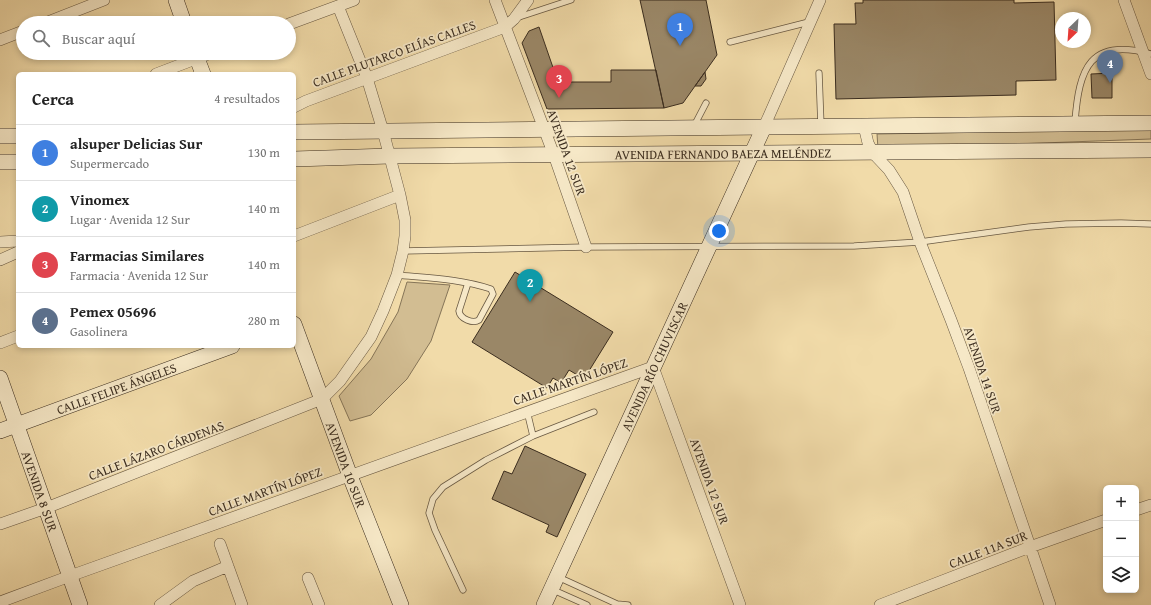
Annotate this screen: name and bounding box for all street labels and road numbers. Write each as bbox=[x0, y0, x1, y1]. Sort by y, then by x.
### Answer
street label: CALLE PLUTARCO ELÍAS CALLES bbox=[310, 15, 478, 92]
street label: AVENIDA 12 SUR bbox=[542, 106, 591, 198]
street label: AVENIDA FERNANDO BAEZA MELÉNDEZ bbox=[615, 144, 831, 164]
street label: AVENIDA RÍO CHUVISCAR bbox=[616, 298, 693, 434]
street label: AVENIDA 14 SUR bbox=[959, 324, 1006, 417]
street label: CALLE MARTÍN LÓPEZ bbox=[510, 353, 630, 410]
street label: CALLE FELIPE ÁNGELES bbox=[54, 358, 179, 419]
street label: CALLE LÁZARO CÁRDENAS bbox=[86, 416, 227, 485]
street label: AVENIDA 10 SUR bbox=[321, 419, 371, 511]
street label: AVENIDA 12 SUR bbox=[685, 435, 734, 527]
street label: AVENIDA 8 SUR bbox=[16, 448, 63, 535]
street label: CALLE MARTÍN LÓPEZ bbox=[206, 462, 325, 521]
street label: CALLE 11A SUR bbox=[946, 526, 1031, 573]

